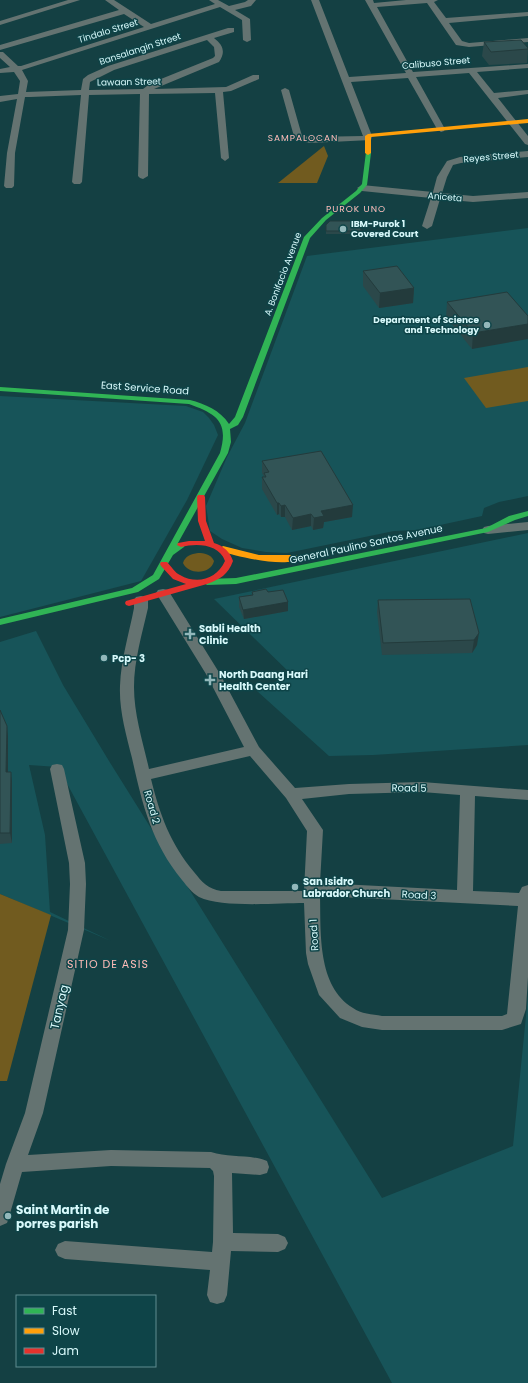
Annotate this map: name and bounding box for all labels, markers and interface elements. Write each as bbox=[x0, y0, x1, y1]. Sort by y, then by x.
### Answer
street label: Tindalo Street bbox=[77, 16, 139, 46]
street label: Bansalangin Street bbox=[98, 30, 182, 68]
street label: Calibuso Street bbox=[401, 54, 471, 72]
street label: Lawaan Street bbox=[97, 75, 161, 89]
district label: SAMPALOCAN bbox=[268, 132, 338, 144]
street label: Reyes Street bbox=[463, 149, 519, 165]
street label: Aniceta bbox=[427, 190, 463, 204]
district label: PUROK UNO bbox=[326, 203, 386, 215]
place label: IBM-Purok 1 Covered Court bbox=[351, 218, 419, 240]
marker: IBM-Purok 1 Covered Court bbox=[338, 224, 348, 234]
street label: A. Bonifacio Avenue bbox=[262, 230, 305, 317]
place label: Department of Science and Technology bbox=[373, 314, 479, 336]
marker: Department of Science and Technology bbox=[482, 320, 492, 330]
street label: East Service Road bbox=[100, 377, 190, 399]
street label: General Paulino Santos Avenue bbox=[288, 520, 444, 568]
place label: Sabli Health Clinic bbox=[199, 621, 261, 648]
marker: Sabli Health Clinic bbox=[184, 628, 196, 640]
place label: Pcp- 3 bbox=[112, 651, 145, 666]
marker: Pcp- 3 bbox=[99, 653, 109, 663]
place label: North Daang Hari Health Center bbox=[219, 667, 308, 694]
marker: North Daang Hari Health Center bbox=[204, 674, 216, 686]
street label: Road 5 bbox=[391, 780, 427, 796]
street label: Road 2 bbox=[140, 788, 164, 826]
place label: San Isidro Labrador Church bbox=[303, 874, 390, 901]
marker: San Isidro Labrador Church bbox=[290, 882, 300, 892]
street label: Road 3 bbox=[401, 887, 437, 903]
street label: Road 1 bbox=[306, 919, 322, 951]
district label: SITIO DE ASIS bbox=[67, 956, 149, 972]
street label: Tanyag bbox=[46, 983, 72, 1031]
place label: Saint Martin de porres parish bbox=[16, 1201, 110, 1232]
marker: Saint Martin de porres parish bbox=[3, 1211, 13, 1221]
legend bbox=[16, 1295, 156, 1367]
text: Fast bbox=[52, 1302, 77, 1319]
text: Slow bbox=[52, 1322, 80, 1339]
text: Jam bbox=[52, 1342, 79, 1359]

